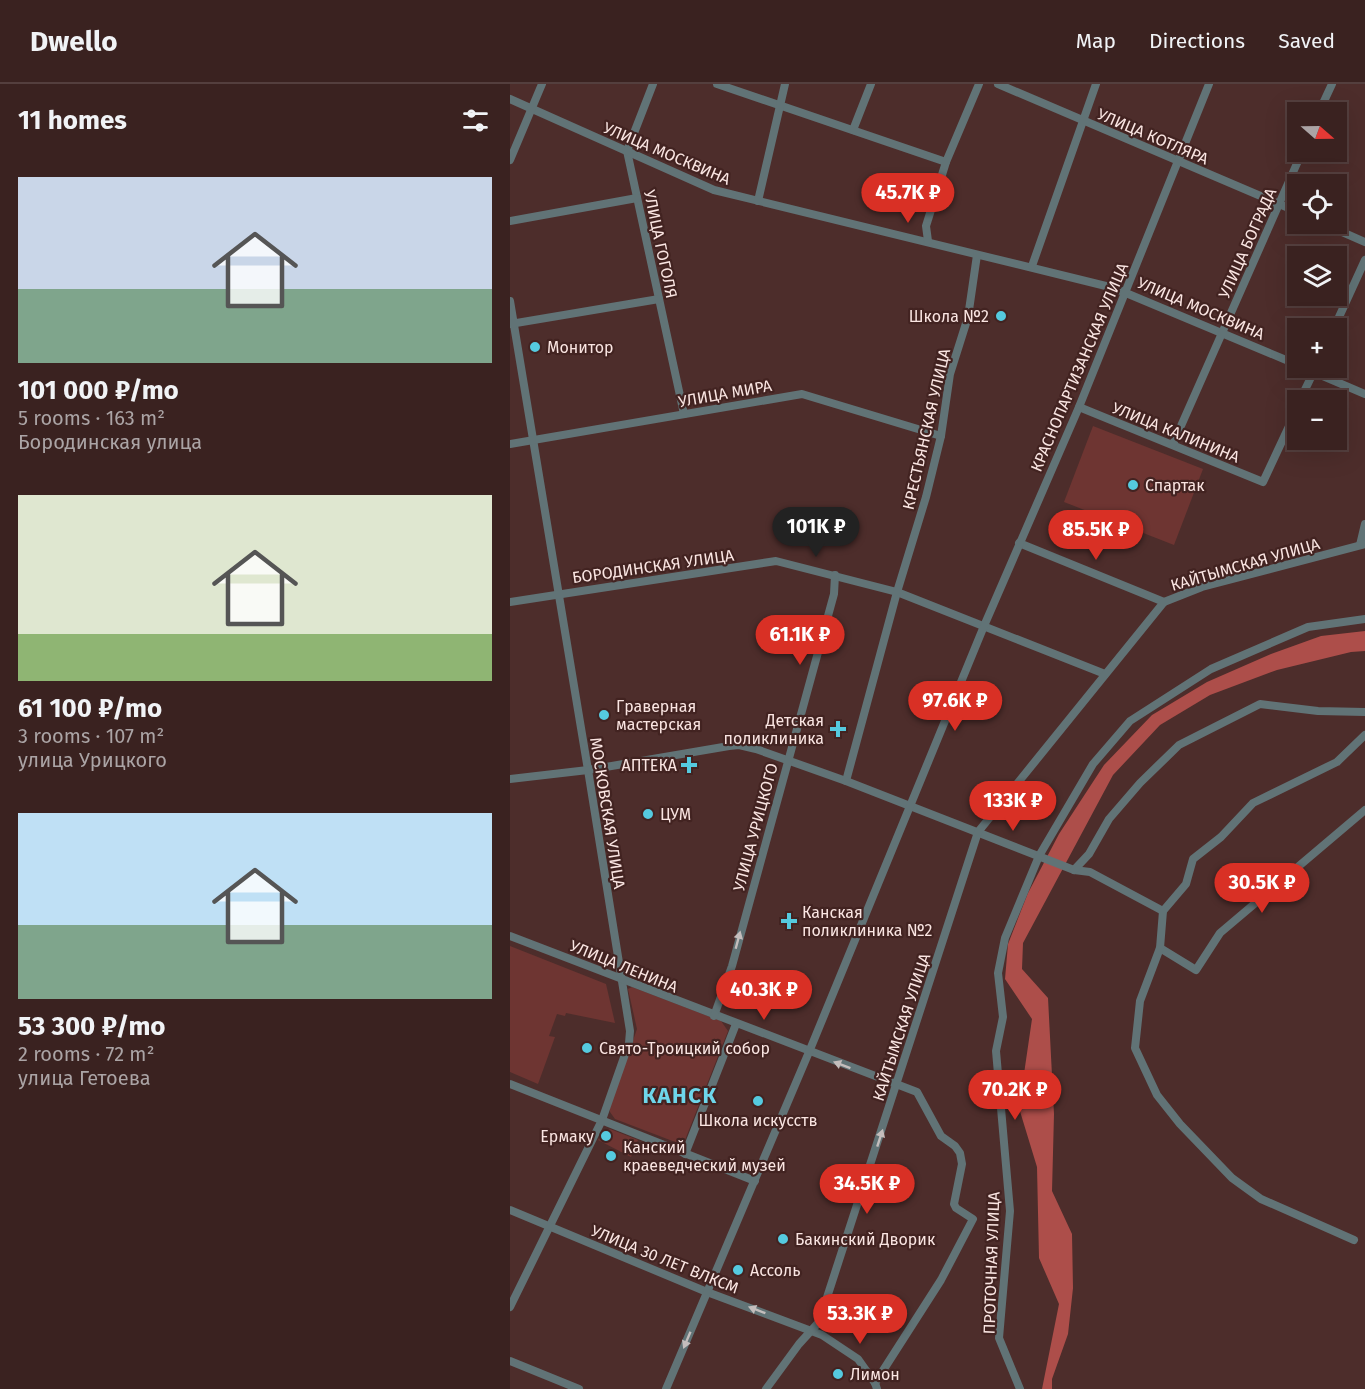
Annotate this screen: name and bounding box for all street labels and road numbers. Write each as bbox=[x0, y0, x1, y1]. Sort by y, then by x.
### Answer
street label: УЛИЦА КОТЛЯРА bbox=[1094, 104, 1212, 169]
street label: УЛИЦА МОСКВИНА bbox=[600, 118, 734, 189]
street label: УЛИЦА БОГРАДА bbox=[1215, 184, 1281, 301]
street label: УЛИЦА ГОГОЛЯ bbox=[640, 188, 681, 300]
street label: КРАСНОПАРТИЗАНСКАЯ УЛИЦА bbox=[1027, 259, 1133, 475]
street label: УЛИЦА МОСКВИНА bbox=[1134, 273, 1268, 344]
street label: КРЕСТЬЯНСКАЯ УЛИЦА bbox=[899, 346, 954, 512]
street label: УЛИЦА МИРА bbox=[677, 376, 774, 411]
street label: УЛИЦА КАЛИНИНА bbox=[1109, 398, 1243, 467]
street label: КАЙТЫМСКАЯ УЛИЦА bbox=[1168, 534, 1323, 595]
street label: БОРОДИНСКАЯ УЛИЦА bbox=[571, 546, 736, 587]
street label: МОСКОВСКАЯ УЛИЦА bbox=[586, 736, 629, 891]
street label: УЛИЦА УРИЦКОГО bbox=[729, 761, 782, 893]
street label: УЛИЦА ЛЕНИНА bbox=[567, 936, 681, 997]
street label: КАЙТЫМСКАЯ УЛИЦА bbox=[869, 950, 935, 1103]
street label: ПРОТОЧНАЯ УЛИЦА bbox=[980, 1191, 1004, 1335]
street label: УЛИЦА 30 ЛЕТ ВЛКСМ bbox=[588, 1221, 741, 1298]

